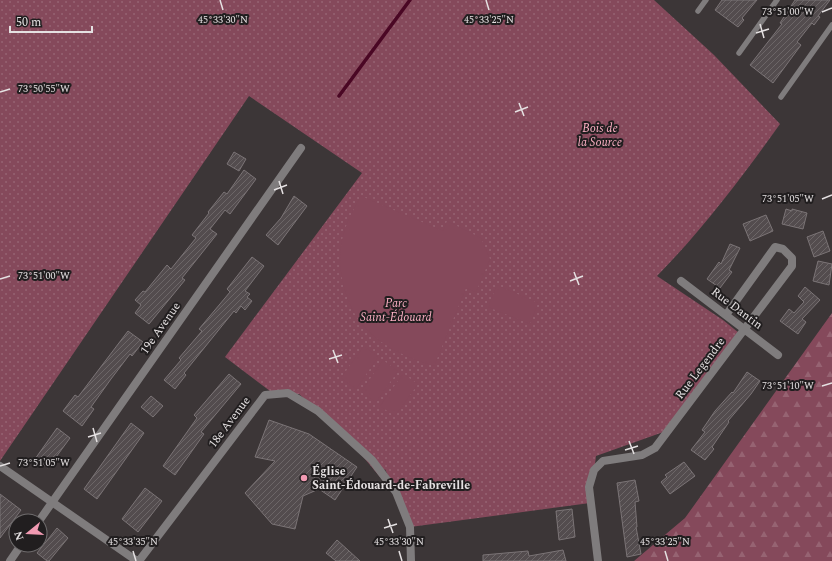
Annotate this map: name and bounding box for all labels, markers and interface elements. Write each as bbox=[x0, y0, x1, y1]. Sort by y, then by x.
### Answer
text: 73°51'00"W bbox=[762, 4, 814, 20]
scale bar bbox=[10, 8, 92, 34]
text: 45°33'30"N bbox=[198, 12, 248, 28]
text: 45°33'25"N bbox=[464, 12, 514, 28]
text: 50 m bbox=[16, 13, 41, 32]
text: 73°50'55"W bbox=[18, 81, 70, 97]
park label: Bois de la Source bbox=[578, 119, 622, 152]
text: 73°51'05"W bbox=[762, 191, 814, 207]
text: 73°51'00"W bbox=[18, 268, 70, 284]
street label: Rue Dantin bbox=[707, 283, 767, 334]
park label: Parc Saint-Édouard bbox=[360, 294, 432, 327]
street label: 19e Avenue bbox=[135, 298, 186, 358]
street label: Rue Legendre bbox=[671, 333, 730, 403]
text: 73°51'10"W bbox=[762, 378, 814, 394]
street label: 18e Avenue bbox=[204, 392, 255, 452]
text: 73°51'05"W bbox=[18, 455, 70, 471]
place label: Église Saint-Édouard-de-Fabreville bbox=[312, 462, 470, 495]
marker: Église Saint-Édouard-de-Fabreville bbox=[299, 473, 309, 483]
north arrow bbox=[8, 513, 48, 553]
text: N bbox=[9, 529, 28, 543]
text: 45°33'35"N bbox=[108, 534, 158, 550]
text: 45°33'30"N bbox=[374, 534, 424, 550]
text: 45°33'25"N bbox=[640, 534, 690, 550]

